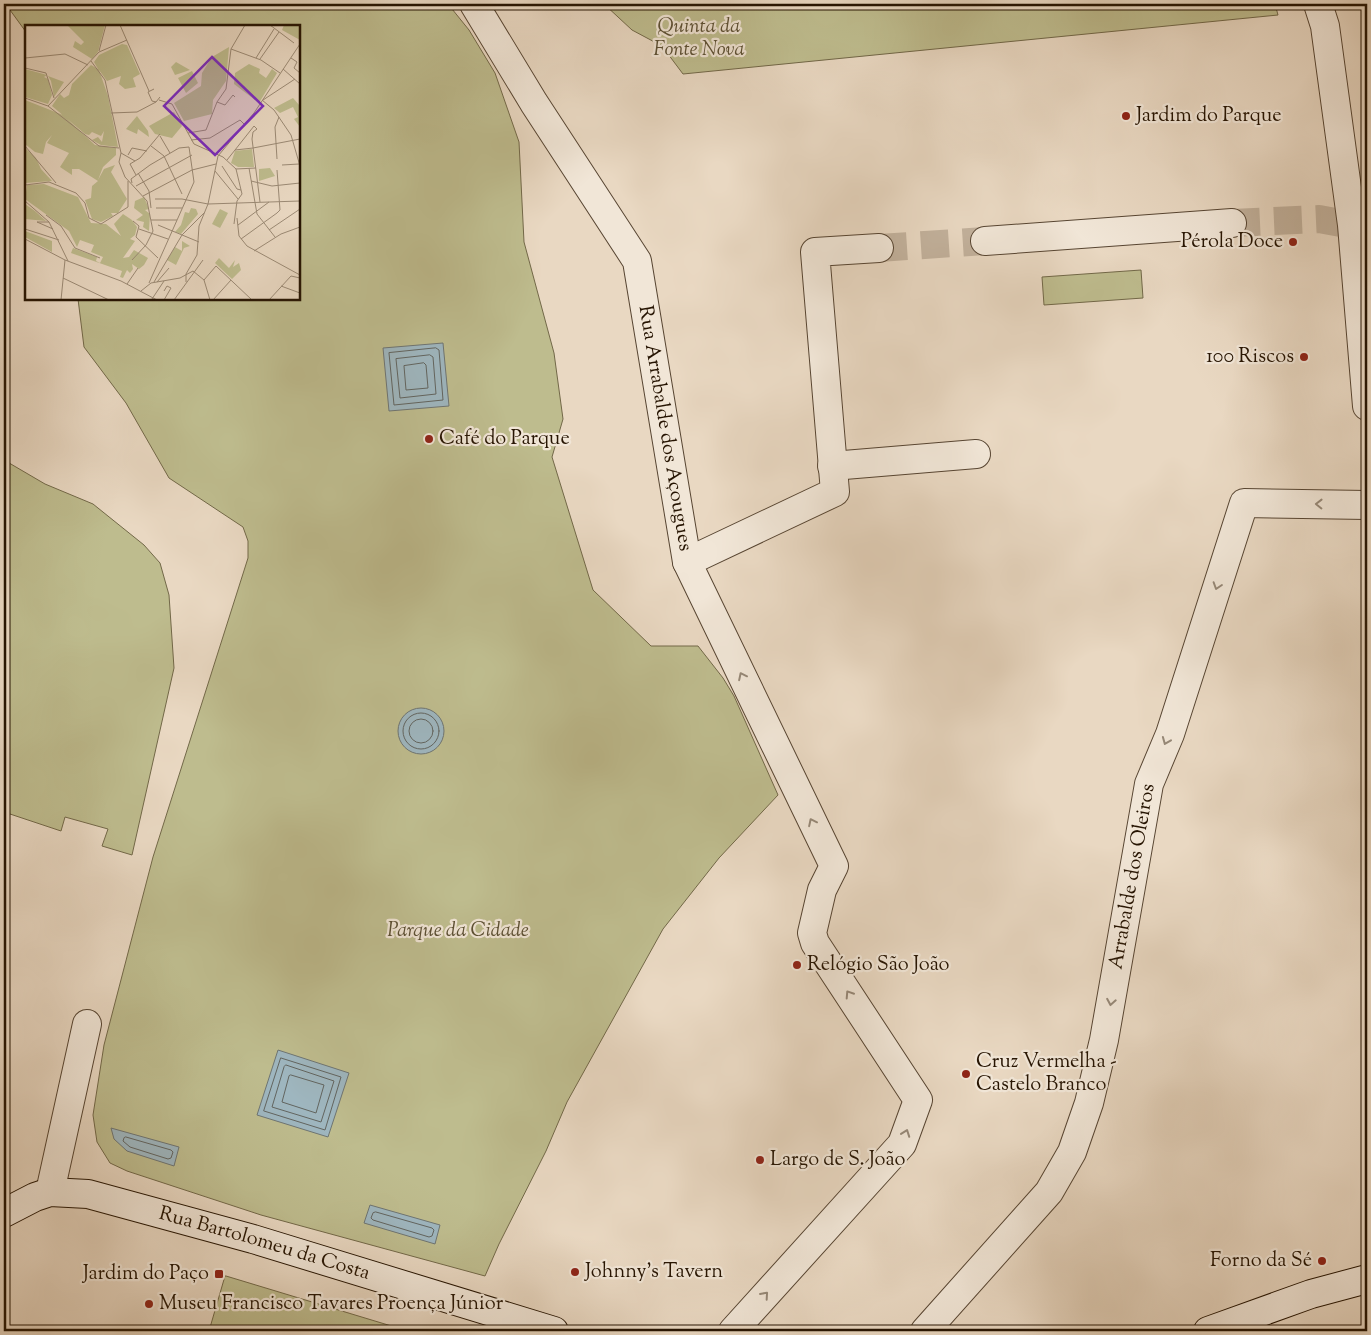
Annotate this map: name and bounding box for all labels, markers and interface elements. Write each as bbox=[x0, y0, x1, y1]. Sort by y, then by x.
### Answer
park label: Quinta da Fonte Nova bbox=[653, 13, 745, 65]
inset map bbox=[25, 25, 300, 300]
place label: Jardim do Parque bbox=[1135, 102, 1282, 131]
marker: Jardim do Parque bbox=[1120, 110, 1132, 122]
place label: Pérola Doce bbox=[1181, 228, 1283, 257]
marker: Pérola Doce bbox=[1287, 236, 1299, 248]
street label: Rua Arrabalde dos Açougues bbox=[630, 303, 699, 553]
place label: 100 Riscos bbox=[1206, 343, 1294, 372]
marker: 100 Riscos bbox=[1298, 351, 1310, 363]
place label: Café do Parque bbox=[439, 425, 570, 454]
marker: Café do Parque bbox=[423, 433, 435, 445]
one-way arrow bbox=[1314, 499, 1322, 510]
one-way arrow bbox=[1212, 582, 1222, 590]
one-way arrow bbox=[737, 672, 748, 681]
one-way arrow bbox=[1162, 736, 1173, 745]
street label: Arrabalde dos Oleiros bbox=[1102, 781, 1163, 972]
one-way arrow bbox=[808, 818, 819, 827]
park label: Parque da Cidade bbox=[387, 917, 529, 946]
place label: Relógio São João bbox=[807, 951, 950, 980]
marker: Relógio São João bbox=[791, 959, 803, 971]
one-way arrow bbox=[846, 990, 855, 1000]
one-way arrow bbox=[1106, 997, 1116, 1006]
place label: Cruz Vermelha - Castelo Branco bbox=[976, 1048, 1117, 1100]
marker: Cruz Vermelha - Castelo Branco bbox=[960, 1068, 972, 1080]
one-way arrow bbox=[900, 1130, 910, 1138]
place label: Largo de S. João bbox=[770, 1146, 905, 1175]
marker: Largo de S. João bbox=[754, 1154, 766, 1166]
street label: Rua Bartolomeu da Costa bbox=[156, 1199, 373, 1288]
place label: Forno da Sé bbox=[1210, 1247, 1312, 1276]
marker: Forno da Sé bbox=[1316, 1255, 1328, 1267]
place label: Johnny's Tavern bbox=[584, 1258, 723, 1287]
place label: Jardim do Paço bbox=[82, 1260, 209, 1289]
marker: Johnny's Tavern bbox=[569, 1266, 581, 1278]
marker: Jardim do Paço bbox=[213, 1268, 225, 1280]
place label: Museu Francisco Tavares Proença Júnior bbox=[159, 1290, 504, 1319]
one-way arrow bbox=[759, 1291, 768, 1300]
marker: Museu Francisco Tavares Proença Júnior bbox=[143, 1298, 155, 1310]

